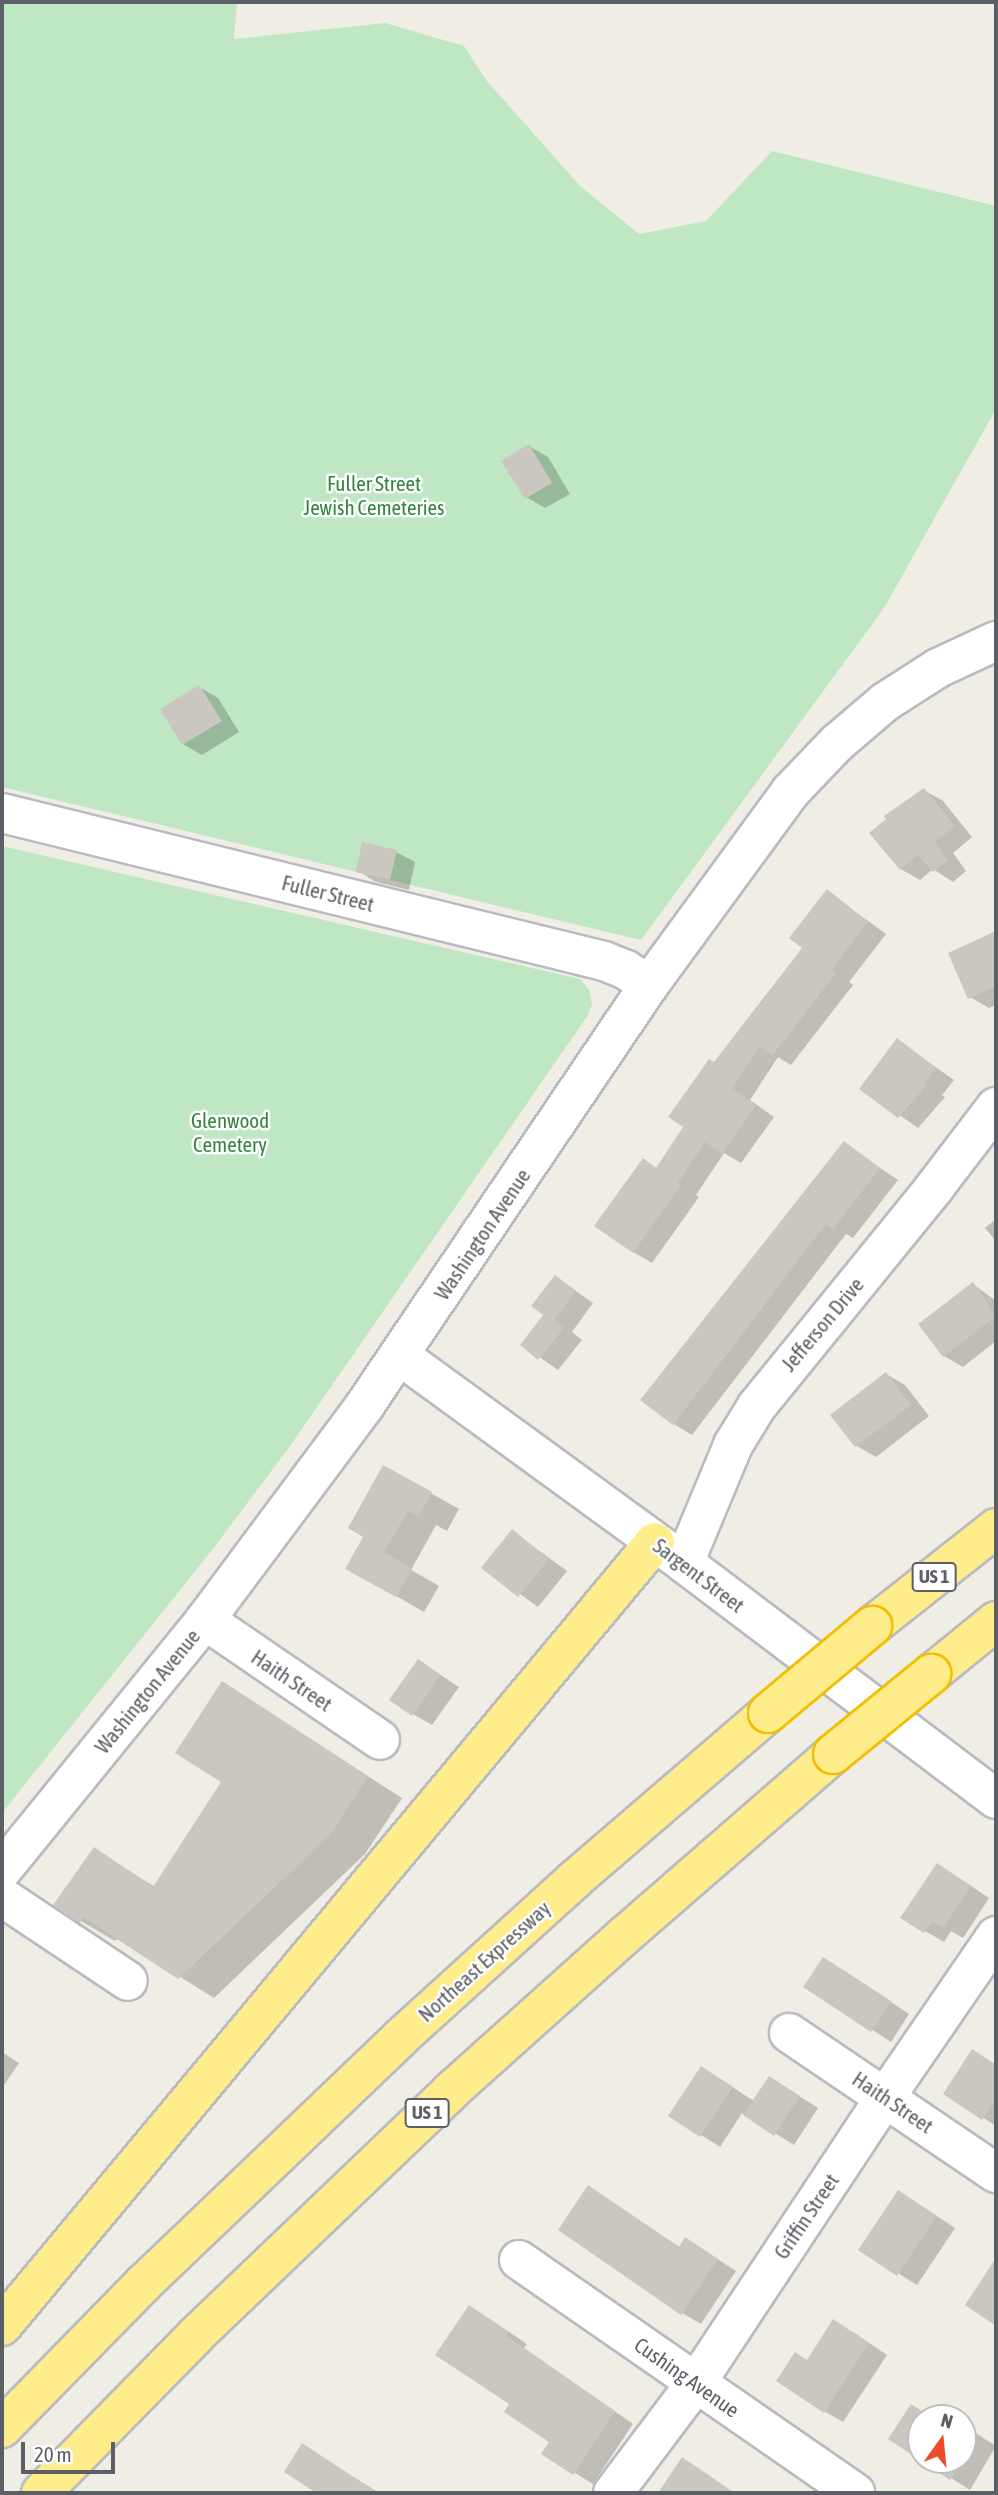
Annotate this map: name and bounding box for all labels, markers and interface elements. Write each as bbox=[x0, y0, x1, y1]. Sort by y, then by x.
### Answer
park label: Fuller Street Jewish Cemeteries bbox=[304, 470, 444, 520]
street label: Fuller Street bbox=[279, 869, 377, 917]
park label: Glenwood Cemetery bbox=[191, 1107, 269, 1157]
street label: Washington Avenue bbox=[429, 1164, 535, 1304]
street label: Jefferson Drive bbox=[776, 1272, 868, 1376]
street label: Sargent Street bbox=[648, 1533, 750, 1617]
road number: US 1 bbox=[911, 1562, 957, 1592]
street label: Washington Avenue bbox=[89, 1624, 205, 1758]
street label: Haith Street bbox=[247, 1644, 337, 1716]
street label: Northeast Expressway bbox=[413, 1895, 555, 2027]
street label: Haith Street bbox=[848, 2066, 938, 2138]
road number: US 1 bbox=[404, 2098, 450, 2128]
street label: Griffin Street bbox=[768, 2169, 844, 2263]
street label: Cushing Avenue bbox=[630, 2332, 744, 2422]
north arrow bbox=[907, 2404, 977, 2474]
text: N bbox=[939, 2409, 955, 2433]
scale bar bbox=[24, 2428, 119, 2472]
text: 20 m bbox=[34, 2442, 72, 2466]

